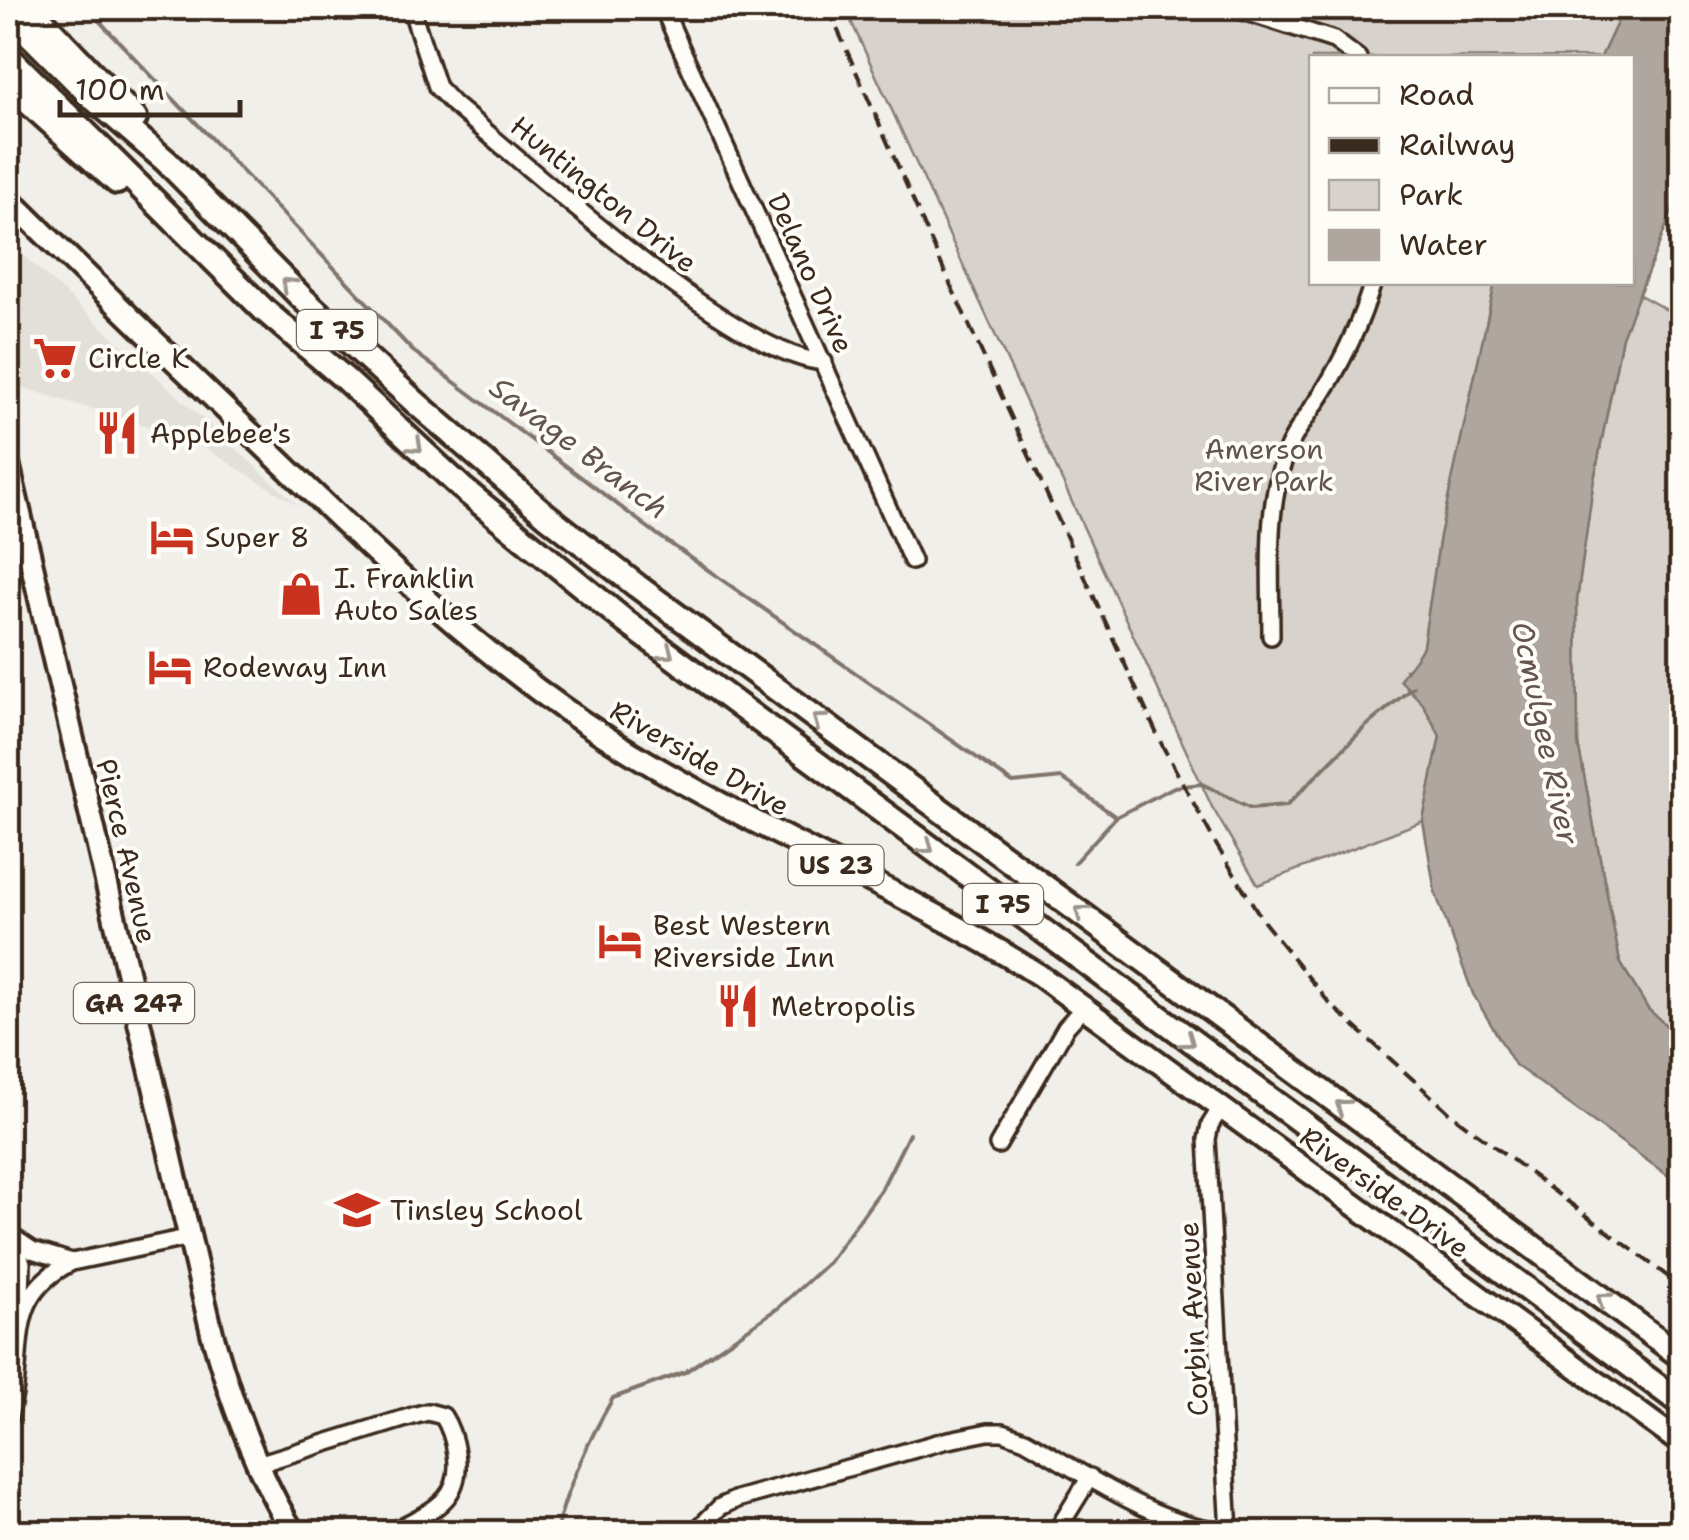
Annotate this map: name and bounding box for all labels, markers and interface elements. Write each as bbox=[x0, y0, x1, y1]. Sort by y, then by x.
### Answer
scale bar bbox=[60, 55, 240, 117]
legend bbox=[1309, 55, 1634, 285]
text: 100 m bbox=[75, 69, 165, 110]
text: Road bbox=[1399, 74, 1474, 115]
street label: Huntington Drive bbox=[503, 107, 705, 281]
text: Railway bbox=[1399, 124, 1515, 165]
text: Park bbox=[1399, 174, 1463, 215]
street label: Delano Drive bbox=[759, 187, 863, 359]
text: Water bbox=[1399, 224, 1488, 265]
one-way arrow bbox=[282, 278, 300, 296]
road number: I 75 bbox=[297, 310, 377, 350]
supermarket icon: Circle K bbox=[31, 334, 79, 382]
place label: Circle K bbox=[88, 339, 189, 377]
water label: Savage Branch bbox=[481, 367, 677, 528]
restaurant icon: Applebee's bbox=[93, 409, 141, 457]
place label: Applebee's bbox=[150, 414, 291, 452]
park label: Amerson River Park bbox=[1194, 430, 1334, 500]
one-way arrow bbox=[404, 434, 423, 452]
hotel icon: Super 8 bbox=[148, 513, 196, 561]
place label: Super 8 bbox=[205, 518, 310, 556]
place label: I. Franklin Auto Sales bbox=[334, 559, 478, 629]
shop icon: I. Franklin Auto Sales bbox=[277, 570, 325, 618]
water label: Ocmulgee River bbox=[1502, 617, 1589, 849]
one-way arrow bbox=[656, 641, 674, 658]
hotel icon: Rodeway Inn bbox=[146, 643, 194, 691]
place label: Rodeway Inn bbox=[203, 648, 387, 686]
street label: Riverside Drive bbox=[603, 691, 797, 825]
one-way arrow bbox=[812, 714, 830, 732]
street label: Pierce Avenue bbox=[87, 755, 167, 947]
one-way arrow bbox=[916, 836, 934, 853]
road number: US 23 bbox=[788, 845, 884, 885]
road number: I 75 bbox=[963, 884, 1043, 924]
place label: Best Western Riverside Inn bbox=[653, 906, 835, 976]
one-way arrow bbox=[1074, 907, 1092, 924]
hotel icon: Best Western Riverside Inn bbox=[596, 917, 644, 965]
restaurant icon: Metropolis bbox=[714, 982, 762, 1030]
road number: GA 247 bbox=[74, 983, 194, 1023]
place label: Metropolis bbox=[771, 987, 916, 1025]
one-way arrow bbox=[1177, 1029, 1195, 1046]
one-way arrow bbox=[1335, 1100, 1353, 1118]
street label: Riverside Drive bbox=[1292, 1117, 1478, 1267]
school or university icon: Tinsley School bbox=[333, 1186, 381, 1234]
place label: Tinsley School bbox=[390, 1191, 583, 1229]
street label: Corbin Avenue bbox=[1169, 1221, 1217, 1417]
one-way arrow bbox=[1596, 1294, 1614, 1311]

